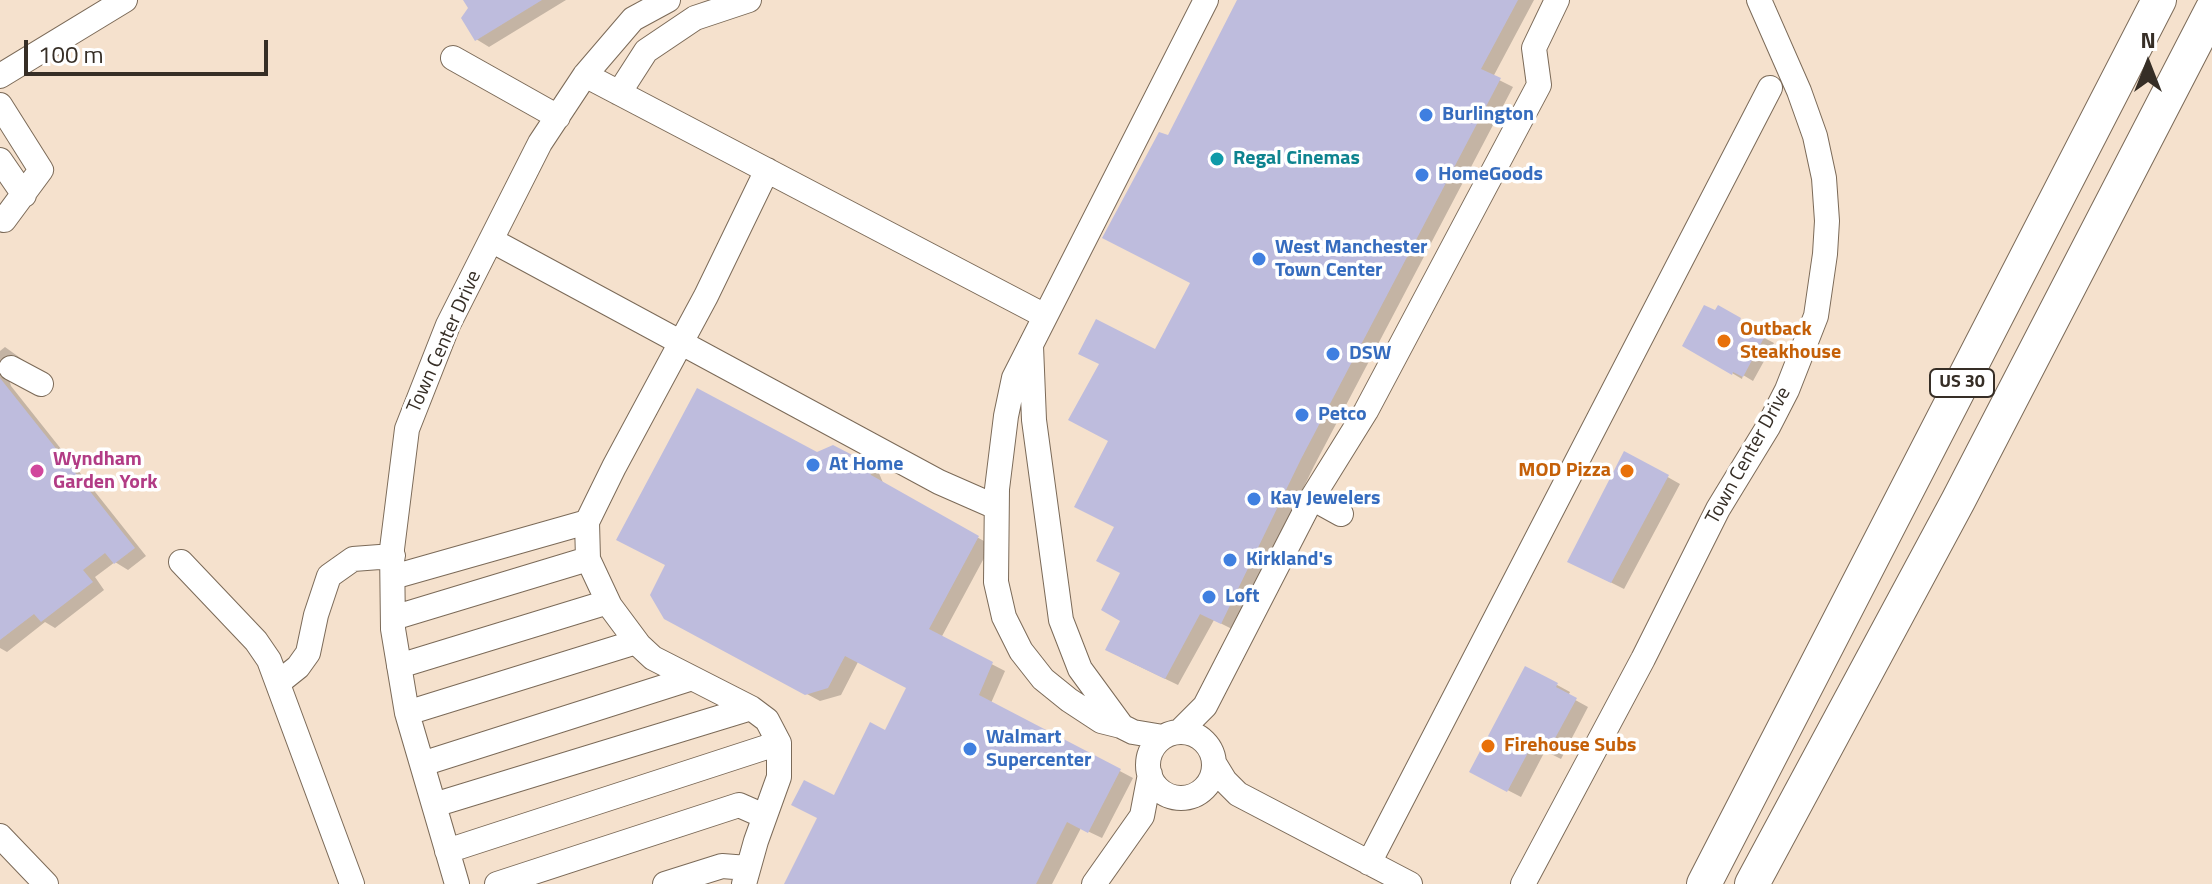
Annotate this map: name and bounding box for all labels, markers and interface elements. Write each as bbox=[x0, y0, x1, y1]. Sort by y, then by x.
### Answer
text: N bbox=[2140, 23, 2156, 57]
scale bar bbox=[28, 24, 272, 74]
north arrow bbox=[2108, 24, 2188, 104]
text: 100 m bbox=[38, 36, 104, 72]
place label: Burlington bbox=[1442, 103, 1534, 127]
marker: Burlington bbox=[1417, 106, 1435, 124]
place label: Regal Cinemas bbox=[1233, 147, 1360, 171]
marker: Regal Cinemas bbox=[1208, 150, 1226, 168]
place label: HomeGoods bbox=[1438, 163, 1543, 187]
marker: HomeGoods bbox=[1413, 166, 1431, 184]
place label: West Manchester Town Center bbox=[1275, 236, 1428, 283]
marker: West Manchester Town Center bbox=[1250, 250, 1268, 268]
street label: Town Center Drive bbox=[403, 267, 487, 417]
place label: Outback Steakhouse bbox=[1740, 318, 1841, 365]
marker: Outback Steakhouse bbox=[1715, 332, 1733, 350]
place label: DSW bbox=[1349, 342, 1391, 366]
marker: DSW bbox=[1324, 345, 1342, 363]
road number: US 30 bbox=[1930, 369, 1994, 397]
street label: Town Center Drive bbox=[1701, 383, 1797, 529]
place label: Petco bbox=[1318, 403, 1367, 427]
marker: Petco bbox=[1293, 406, 1311, 424]
place label: Wyndham Garden York bbox=[53, 448, 158, 495]
place label: At Home bbox=[829, 453, 904, 477]
marker: At Home bbox=[804, 456, 822, 474]
place label: MOD Pizza bbox=[1518, 459, 1611, 483]
marker: Wyndham Garden York bbox=[28, 462, 46, 480]
marker: MOD Pizza bbox=[1618, 462, 1636, 480]
place label: Kay Jewelers bbox=[1270, 487, 1380, 511]
marker: Kay Jewelers bbox=[1245, 490, 1263, 508]
place label: Kirkland's bbox=[1246, 548, 1333, 572]
marker: Kirkland's bbox=[1221, 551, 1239, 569]
place label: Loft bbox=[1225, 585, 1259, 609]
marker: Loft bbox=[1200, 588, 1218, 606]
place label: Walmart Supercenter bbox=[986, 726, 1091, 773]
place label: Firehouse Subs bbox=[1504, 734, 1636, 758]
marker: Firehouse Subs bbox=[1479, 737, 1497, 755]
marker: Walmart Supercenter bbox=[961, 740, 979, 758]

